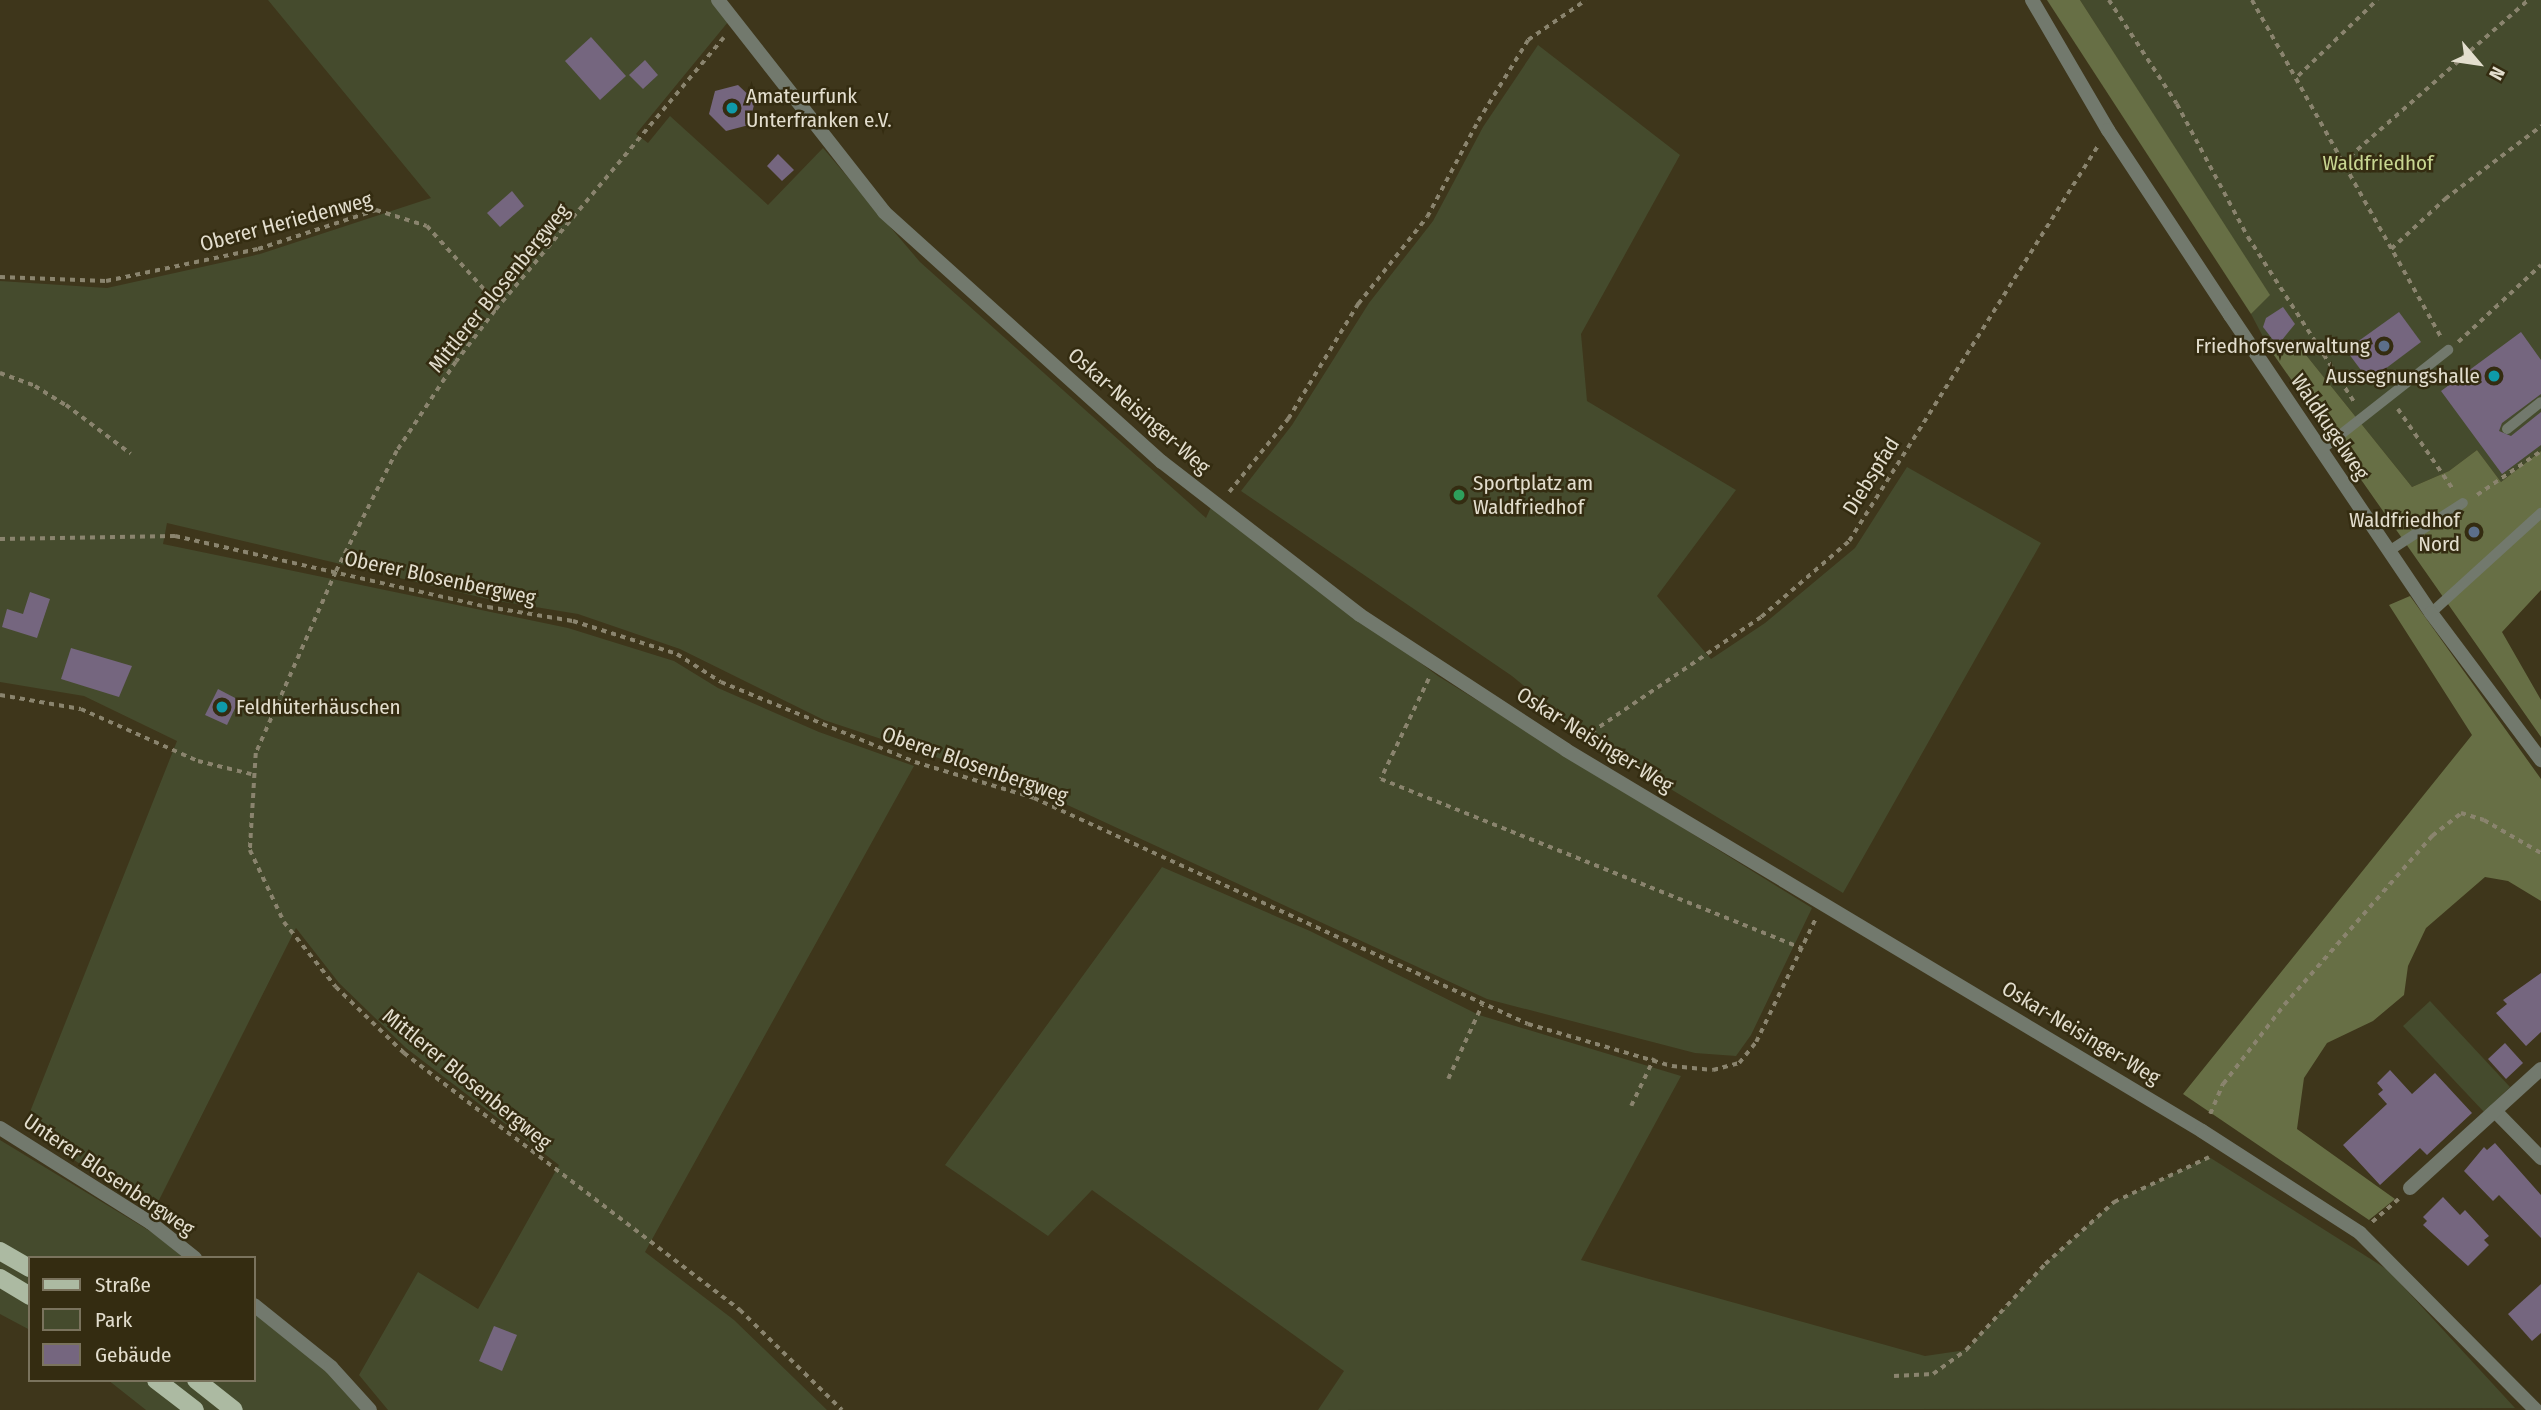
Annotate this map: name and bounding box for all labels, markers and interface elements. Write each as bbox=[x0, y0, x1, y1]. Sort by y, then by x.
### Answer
north arrow bbox=[2443, 28, 2513, 98]
text: N bbox=[2484, 63, 2510, 84]
place label: Amateurfunk Unterfranken e.V. bbox=[746, 83, 892, 133]
marker: Amateurfunk Unterfranken e.V. bbox=[724, 100, 740, 116]
park label: Waldfriedhof bbox=[2322, 150, 2434, 176]
street label: Oberer Heriedenweg bbox=[197, 187, 375, 257]
street label: Mittlerer Blosenbergweg bbox=[423, 199, 575, 377]
place label: Friedhofsverwaltung bbox=[2195, 333, 2370, 359]
marker: Friedhofsverwaltung bbox=[2376, 338, 2392, 354]
street label: Oskar-Neisinger-Weg bbox=[1063, 342, 1215, 480]
place label: Aussegnungshalle bbox=[2326, 363, 2480, 389]
marker: Aussegnungshalle bbox=[2486, 368, 2502, 384]
street label: Waldkugelweg bbox=[2285, 369, 2375, 485]
street label: Diebspfad bbox=[1837, 433, 1905, 519]
place label: Sportplatz am Waldfriedhof bbox=[1473, 470, 1593, 520]
marker: Sportplatz am Waldfriedhof bbox=[1451, 487, 1467, 503]
place label: Waldfriedhof Nord bbox=[2349, 507, 2460, 557]
marker: Waldfriedhof Nord bbox=[2466, 524, 2482, 540]
street label: Oberer Blosenbergweg bbox=[342, 545, 538, 611]
street label: Oskar-Neisinger-Weg bbox=[1512, 682, 1678, 798]
place label: Feldhüterhäuschen bbox=[236, 694, 401, 720]
marker: Feldhüterhäuschen bbox=[214, 699, 230, 715]
street label: Oberer Blosenbergweg bbox=[879, 721, 1071, 809]
street label: Oskar-Neisinger-Weg bbox=[1997, 976, 2165, 1090]
street label: Mittlerer Blosenbergweg bbox=[378, 1003, 556, 1155]
street label: Unterer Blosenbergweg bbox=[19, 1108, 199, 1242]
legend bbox=[28, 1256, 256, 1382]
text: Straße bbox=[95, 1272, 151, 1298]
text: Park bbox=[95, 1307, 132, 1333]
text: Gebäude bbox=[95, 1342, 171, 1368]

